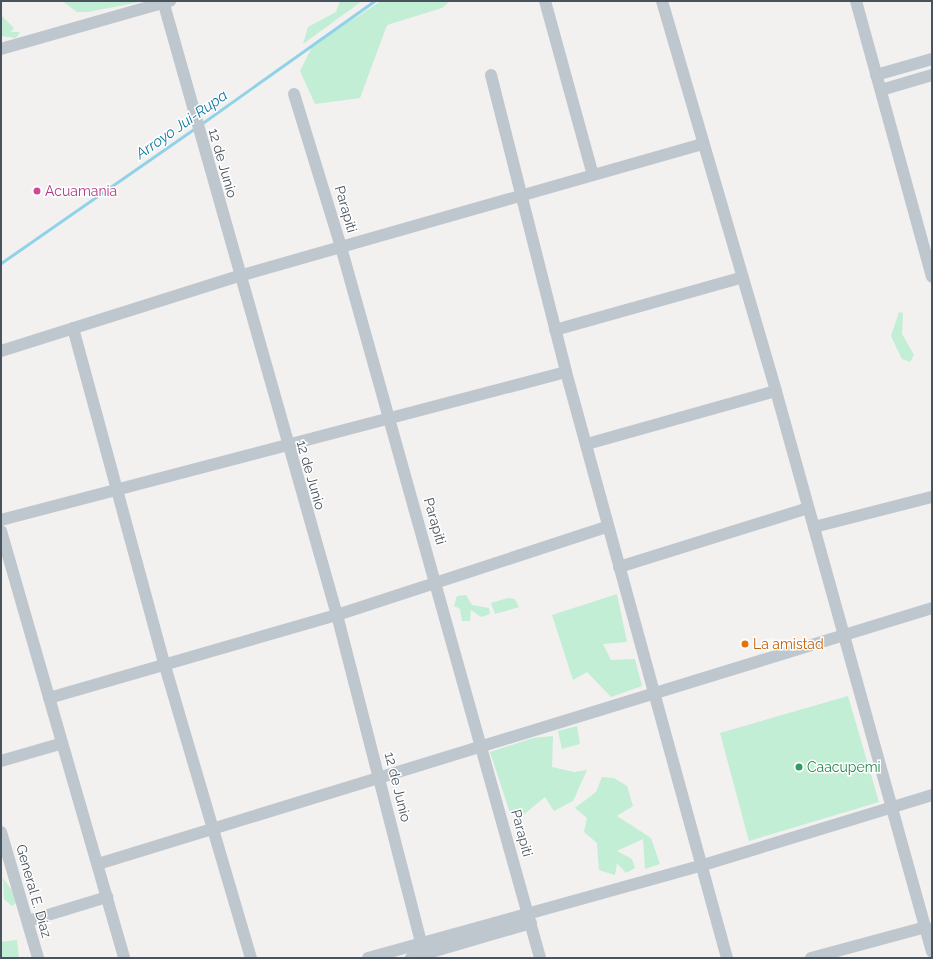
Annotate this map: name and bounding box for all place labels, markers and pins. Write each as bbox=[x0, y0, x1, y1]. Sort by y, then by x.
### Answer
place label: Acuamania bbox=[45, 183, 117, 199]
marker: Acuamania bbox=[32, 186, 42, 196]
place label: La amistad bbox=[753, 636, 824, 652]
marker: La amistad bbox=[740, 639, 750, 649]
place label: Caacupemi bbox=[807, 759, 881, 775]
marker: Caacupemi bbox=[794, 762, 804, 772]

